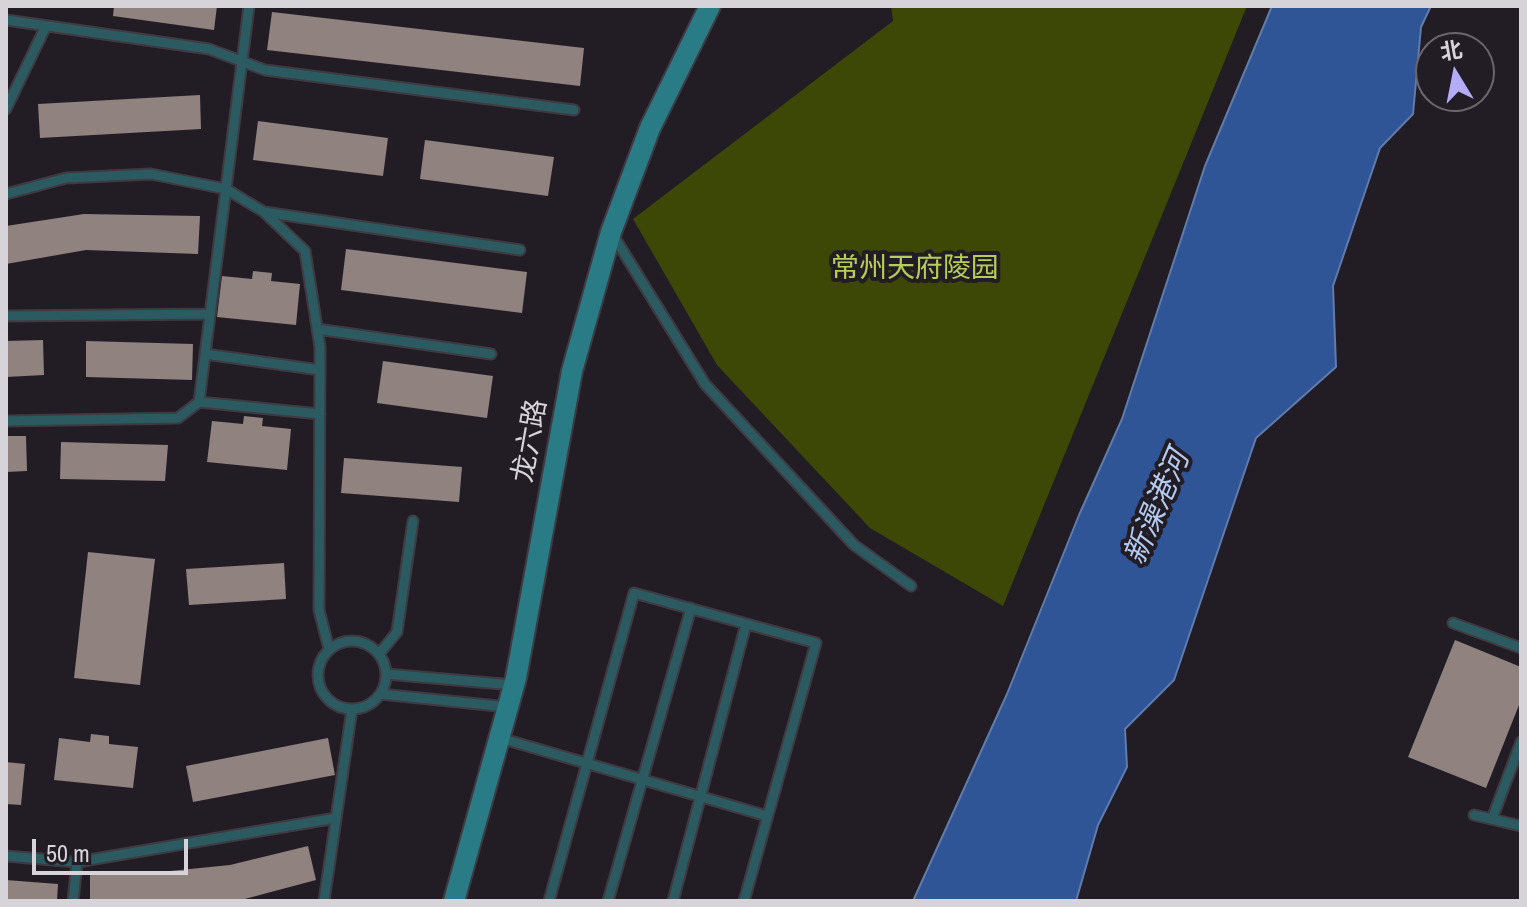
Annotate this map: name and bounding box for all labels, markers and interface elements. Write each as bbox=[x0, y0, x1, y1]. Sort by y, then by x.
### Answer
north arrow bbox=[1415, 32, 1495, 112]
text: 北 bbox=[1438, 34, 1465, 67]
park label: 常州天府陵园 bbox=[831, 252, 999, 286]
street label: 龙六路 bbox=[507, 397, 555, 485]
water label: 新澡港河 bbox=[1118, 446, 1198, 570]
scale bar bbox=[36, 823, 192, 873]
text: 50 m bbox=[46, 837, 90, 869]

